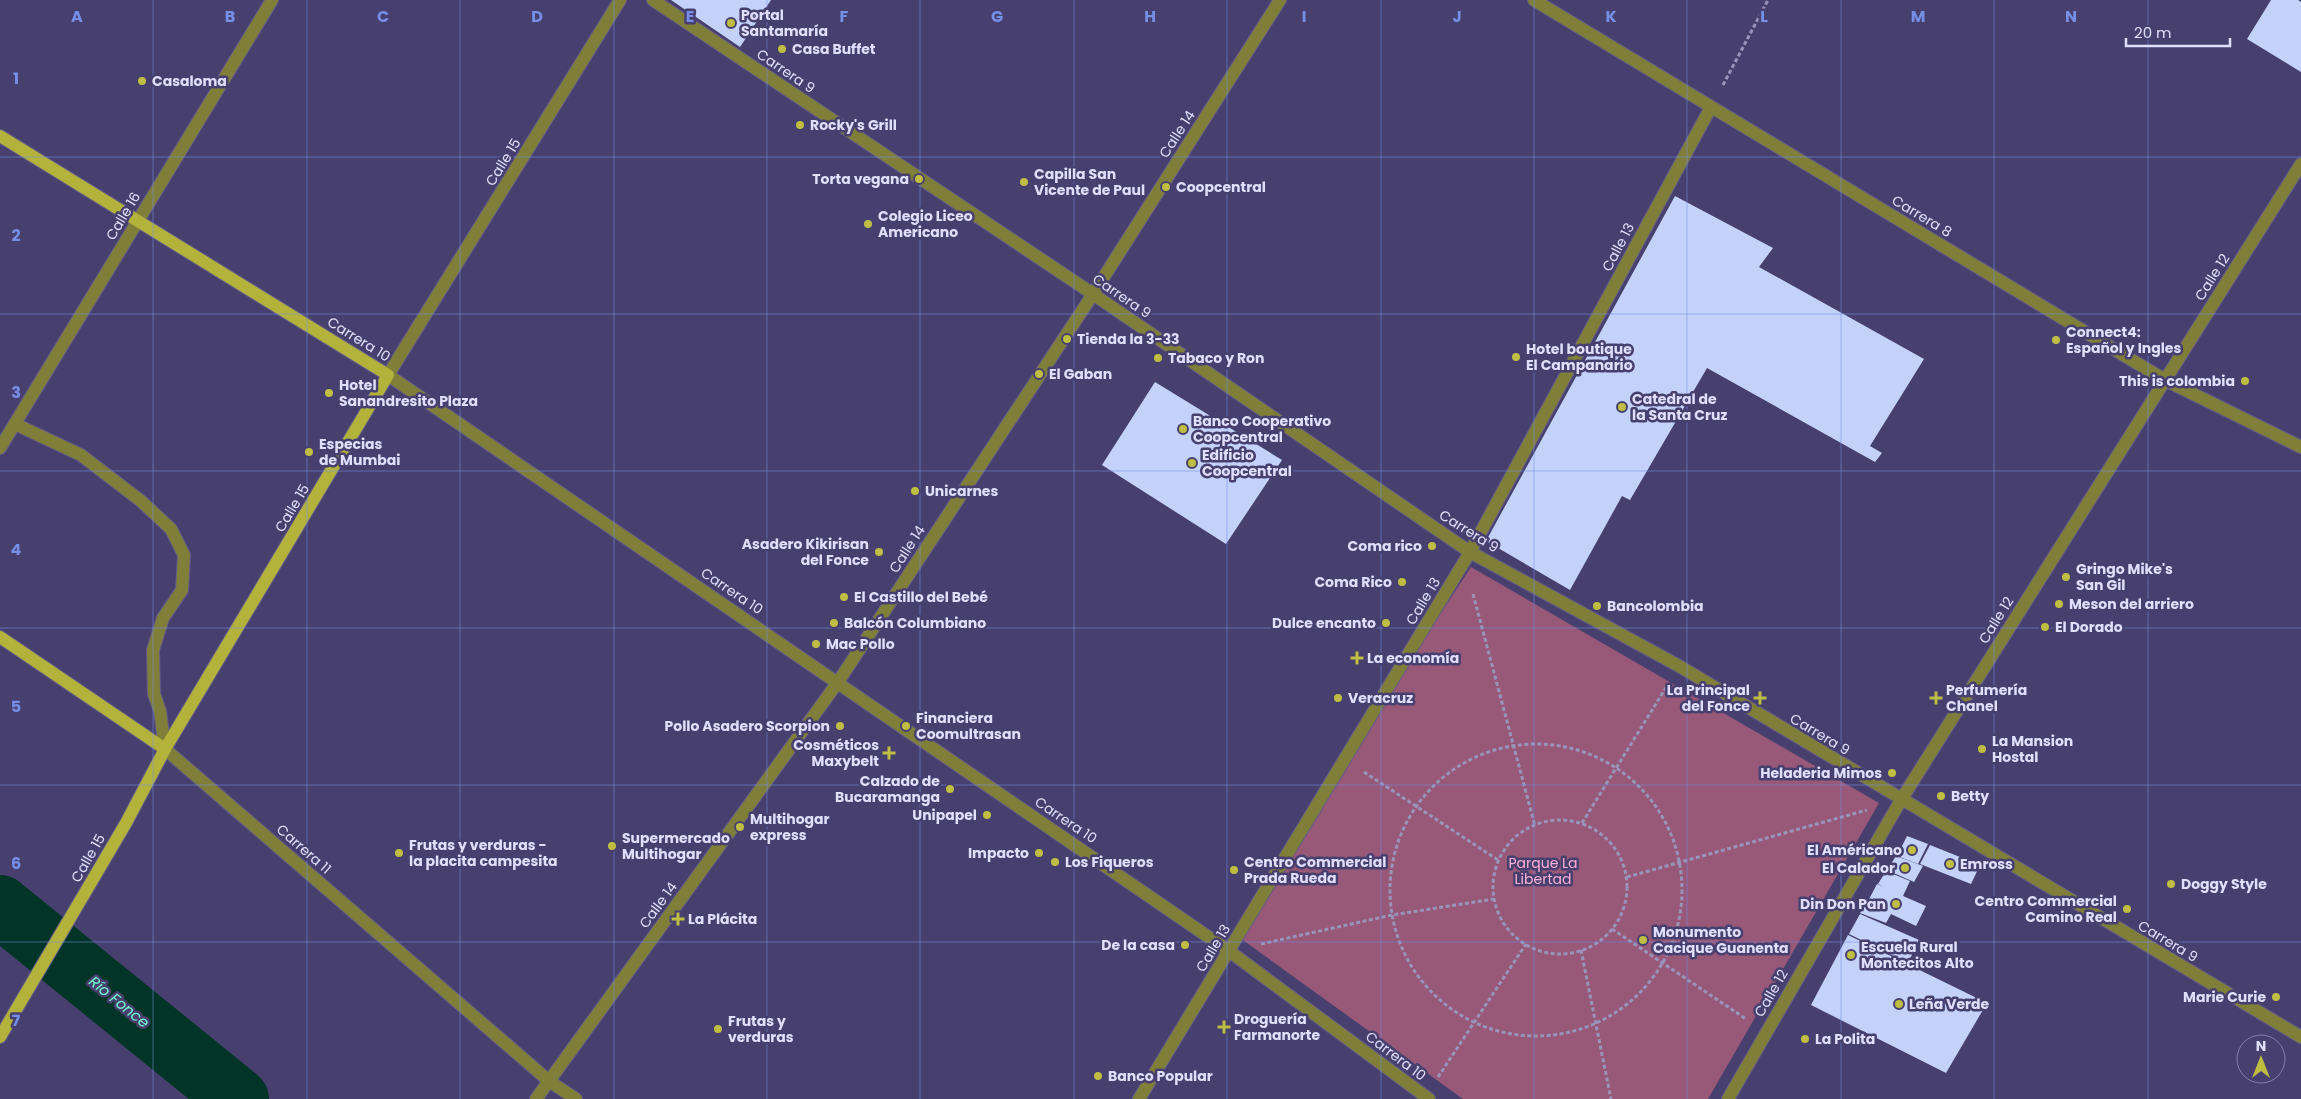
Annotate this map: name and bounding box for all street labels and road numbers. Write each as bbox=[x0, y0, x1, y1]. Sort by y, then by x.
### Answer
street label: Carrera 9 bbox=[753, 44, 819, 98]
street label: Calle 14 bbox=[1154, 106, 1200, 162]
street label: Calle 15 bbox=[481, 134, 525, 190]
street label: Calle 16 bbox=[101, 188, 145, 244]
street label: Carrera 8 bbox=[1888, 190, 1956, 242]
street label: Calle 13 bbox=[1597, 219, 1639, 275]
street label: Calle 12 bbox=[2190, 250, 2234, 304]
street label: Carrera 9 bbox=[1089, 269, 1155, 323]
street label: Carrera 10 bbox=[324, 312, 394, 366]
street label: Calle 15 bbox=[270, 480, 314, 536]
street label: Carrera 9 bbox=[1435, 505, 1503, 557]
street label: Calle 14 bbox=[884, 521, 930, 577]
street label: Carrera 10 bbox=[697, 563, 767, 619]
street label: Calle 13 bbox=[1401, 573, 1445, 629]
street label: Calle 12 bbox=[1974, 593, 2018, 647]
street label: Carrera 9 bbox=[1786, 708, 1854, 760]
street label: Carrera 10 bbox=[1031, 792, 1101, 848]
street label: Carrera 11 bbox=[272, 820, 336, 878]
street label: Calle 15 bbox=[66, 830, 110, 886]
street label: Calle 14 bbox=[634, 878, 682, 932]
street label: Carrera 9 bbox=[2134, 915, 2202, 967]
street label: Calle 13 bbox=[1191, 920, 1235, 976]
street label: Calle 12 bbox=[1749, 965, 1793, 1021]
street label: Carrera 10 bbox=[1362, 1027, 1430, 1085]

